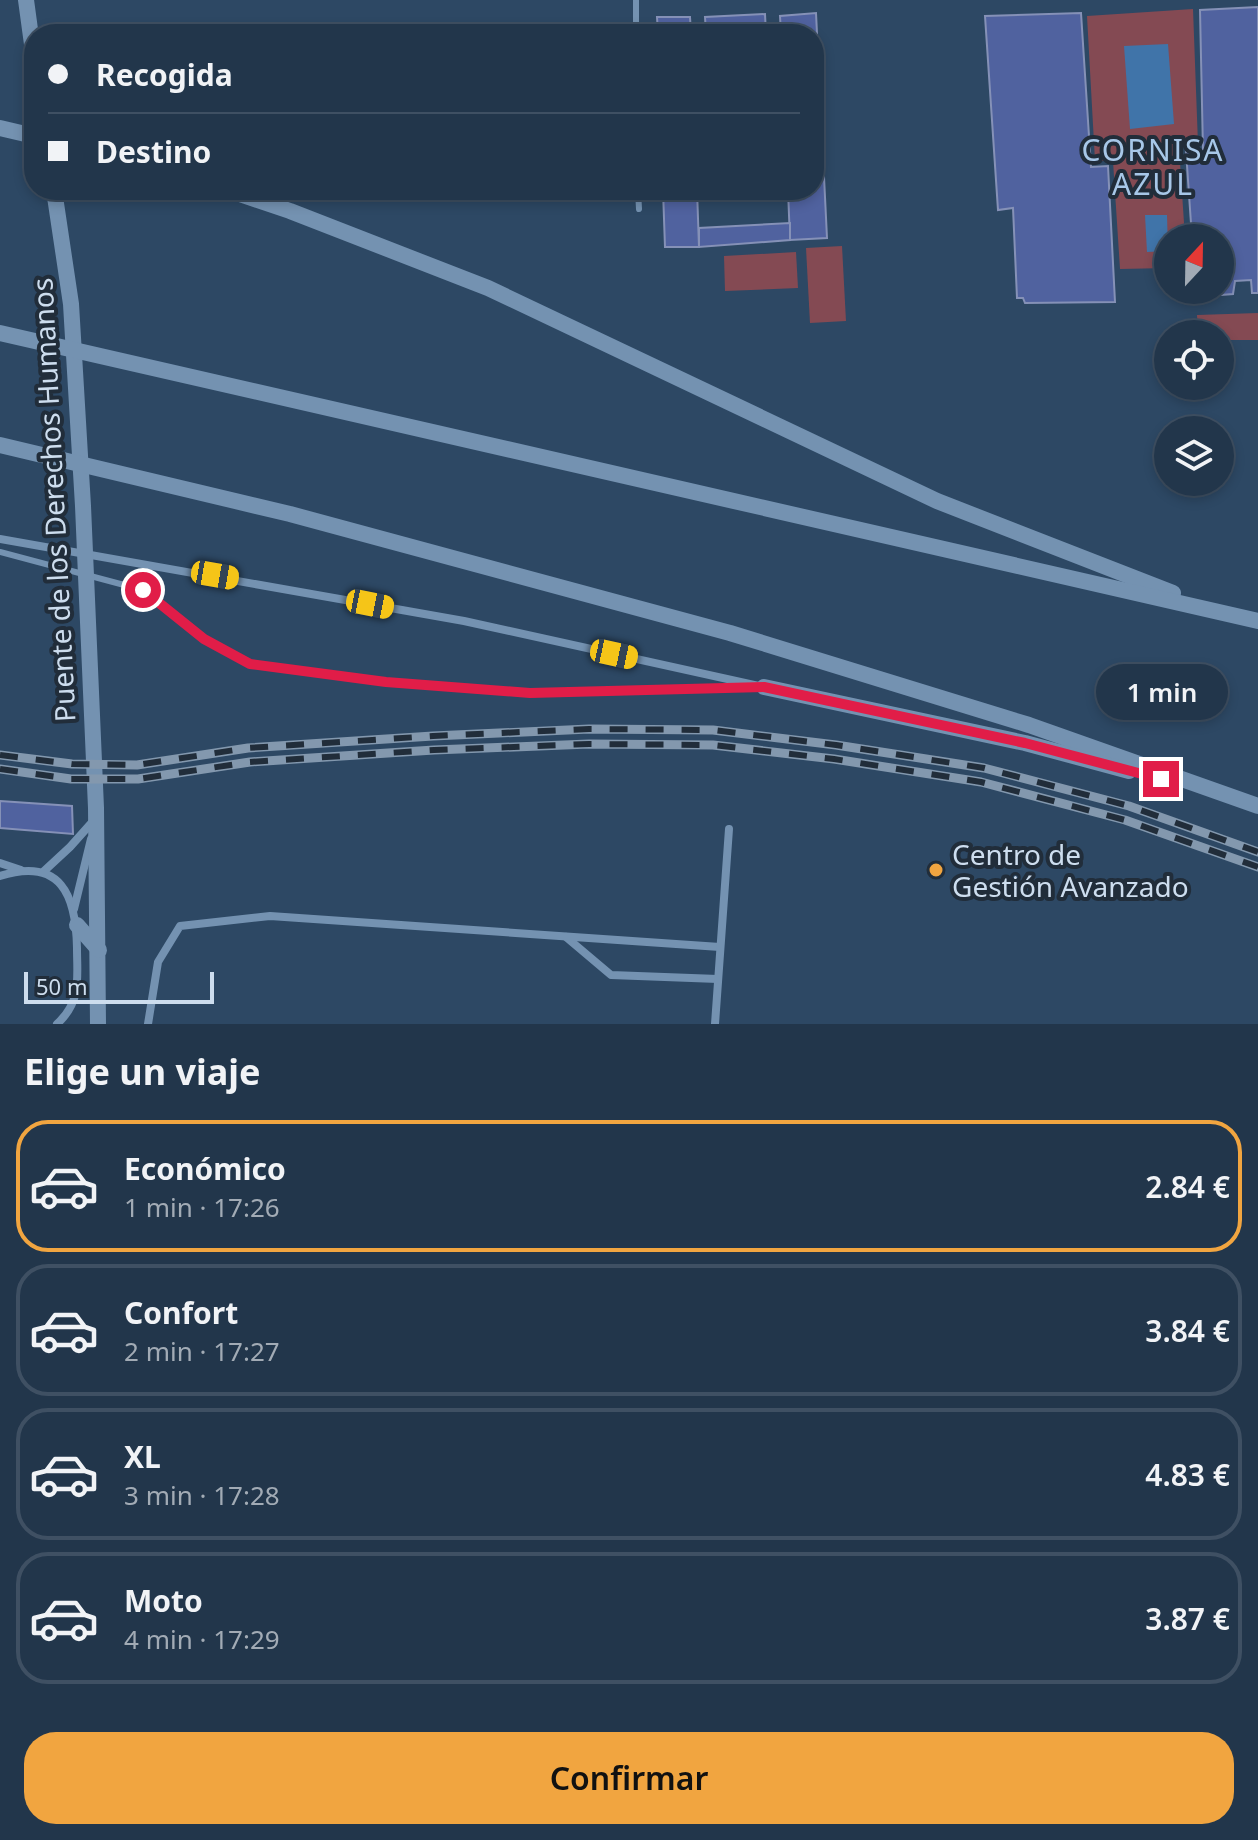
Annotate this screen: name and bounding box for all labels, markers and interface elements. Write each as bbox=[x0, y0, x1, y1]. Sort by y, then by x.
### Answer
text: Recogida bbox=[96, 54, 233, 95]
district label: CORNISA AZUL bbox=[1081, 129, 1225, 204]
text: Destino bbox=[96, 131, 211, 172]
north arrow bbox=[1154, 224, 1234, 304]
map controls bbox=[1154, 224, 1234, 496]
street label: Puente de los Derechos Humanos bbox=[22, 277, 84, 723]
button: locate bbox=[1154, 320, 1234, 400]
button: layers bbox=[1154, 416, 1234, 496]
car bbox=[189, 559, 241, 591]
route start bbox=[125, 572, 161, 608]
car bbox=[344, 588, 396, 620]
car bbox=[588, 637, 640, 671]
callout: 1 min bbox=[1095, 663, 1227, 719]
text: 1 min bbox=[1127, 674, 1197, 710]
route end bbox=[1143, 761, 1179, 797]
place label: Centro de Gestión Avanzado bbox=[952, 835, 1189, 905]
marker: Centro de Gestión Avanzado bbox=[927, 861, 945, 879]
scale bar bbox=[24, 968, 214, 1004]
text: 50 m bbox=[36, 971, 87, 1001]
text: Elige un viaje bbox=[24, 1047, 261, 1096]
text: Económico bbox=[124, 1148, 286, 1189]
icon: car bbox=[28, 1150, 100, 1222]
text: 2.84 € bbox=[1145, 1166, 1230, 1207]
text: 1 min · 17:26 bbox=[124, 1189, 280, 1225]
text: Confort bbox=[124, 1292, 238, 1333]
icon: car bbox=[28, 1294, 100, 1366]
text: 3.84 € bbox=[1145, 1310, 1230, 1351]
text: 2 min · 17:27 bbox=[124, 1333, 280, 1369]
text: XL bbox=[124, 1436, 161, 1477]
icon: car bbox=[28, 1438, 100, 1510]
text: 4.83 € bbox=[1145, 1454, 1230, 1495]
text: 3 min · 17:28 bbox=[124, 1477, 280, 1513]
text: Moto bbox=[124, 1580, 203, 1621]
icon: car bbox=[28, 1582, 100, 1654]
text: 3.87 € bbox=[1145, 1598, 1230, 1639]
text: 4 min · 17:29 bbox=[124, 1621, 280, 1657]
button: Confirmar bbox=[24, 1732, 1234, 1824]

